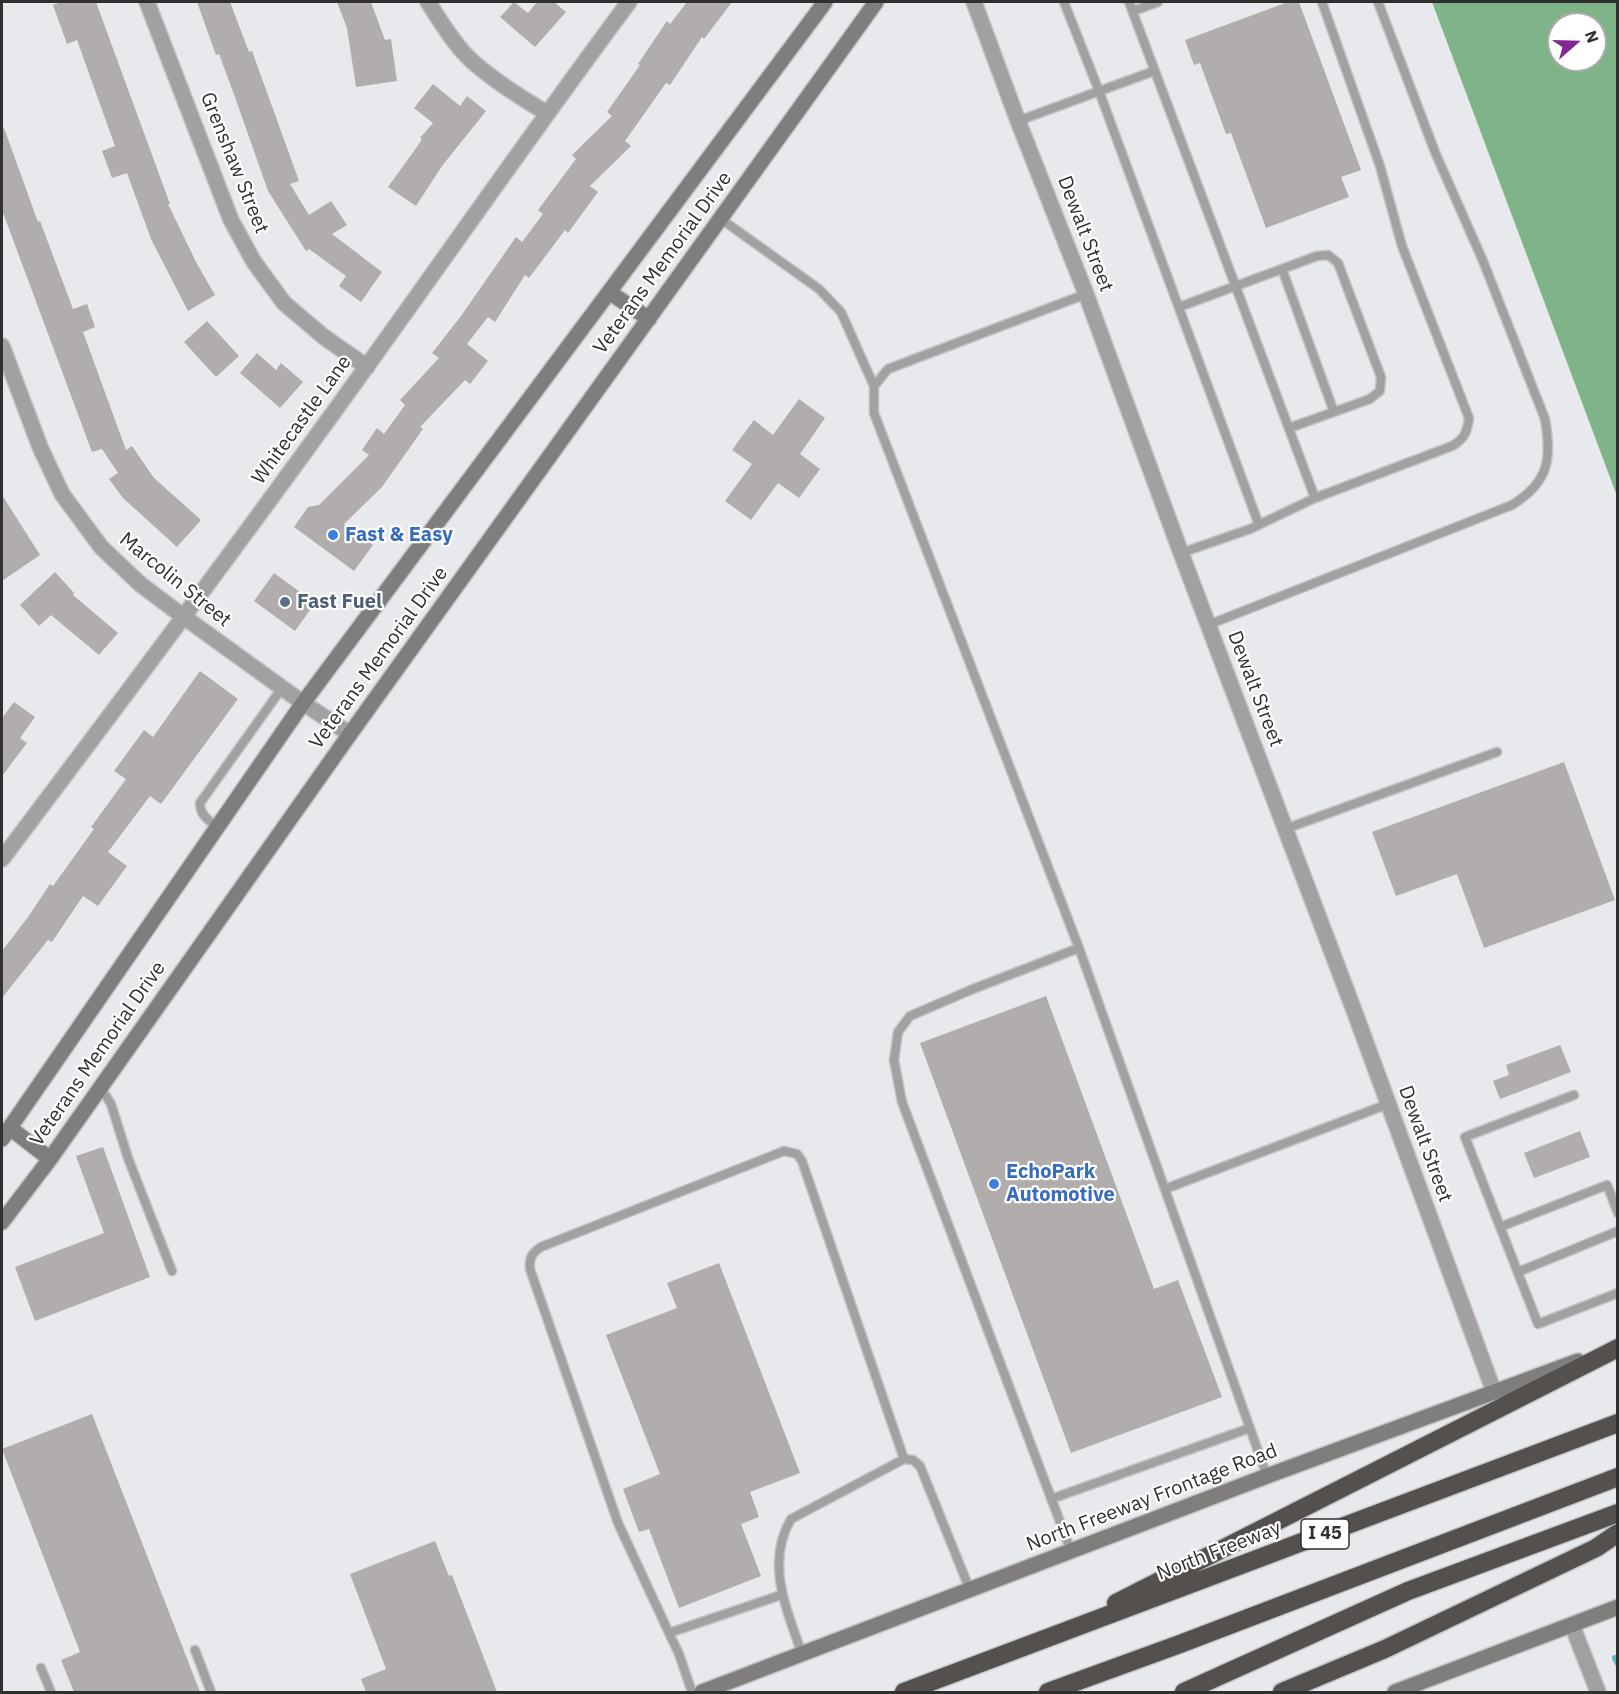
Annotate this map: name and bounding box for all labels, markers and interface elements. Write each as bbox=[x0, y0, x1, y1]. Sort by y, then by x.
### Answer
north arrow bbox=[1547, 12, 1607, 72]
text: N bbox=[1581, 28, 1603, 45]
street label: Grenshaw Street bbox=[195, 89, 273, 237]
street label: Veterans Memorial Drive bbox=[589, 167, 737, 359]
street label: Dewalt Street bbox=[1052, 173, 1118, 295]
street label: Whitecastle Lane bbox=[247, 351, 357, 489]
place label: Fast & Easy bbox=[345, 523, 453, 547]
street label: Marcolin Street bbox=[114, 528, 236, 632]
marker: Fast & Easy bbox=[326, 528, 340, 542]
street label: Veterans Memorial Drive bbox=[305, 562, 453, 754]
place label: Fast Fuel bbox=[297, 590, 382, 614]
marker: Fast Fuel bbox=[278, 595, 292, 609]
street label: Dewalt Street bbox=[1222, 628, 1288, 750]
street label: Veterans Memorial Drive bbox=[25, 957, 171, 1151]
street label: Dewalt Street bbox=[1393, 1083, 1457, 1205]
place label: EchoPark Automotive bbox=[1006, 1160, 1115, 1207]
marker: EchoPark Automotive bbox=[987, 1177, 1001, 1191]
street label: North Freeway Frontage Road bbox=[1023, 1439, 1281, 1557]
street label: North Freeway bbox=[1153, 1516, 1285, 1586]
road number: I 45 bbox=[1301, 1519, 1349, 1549]

